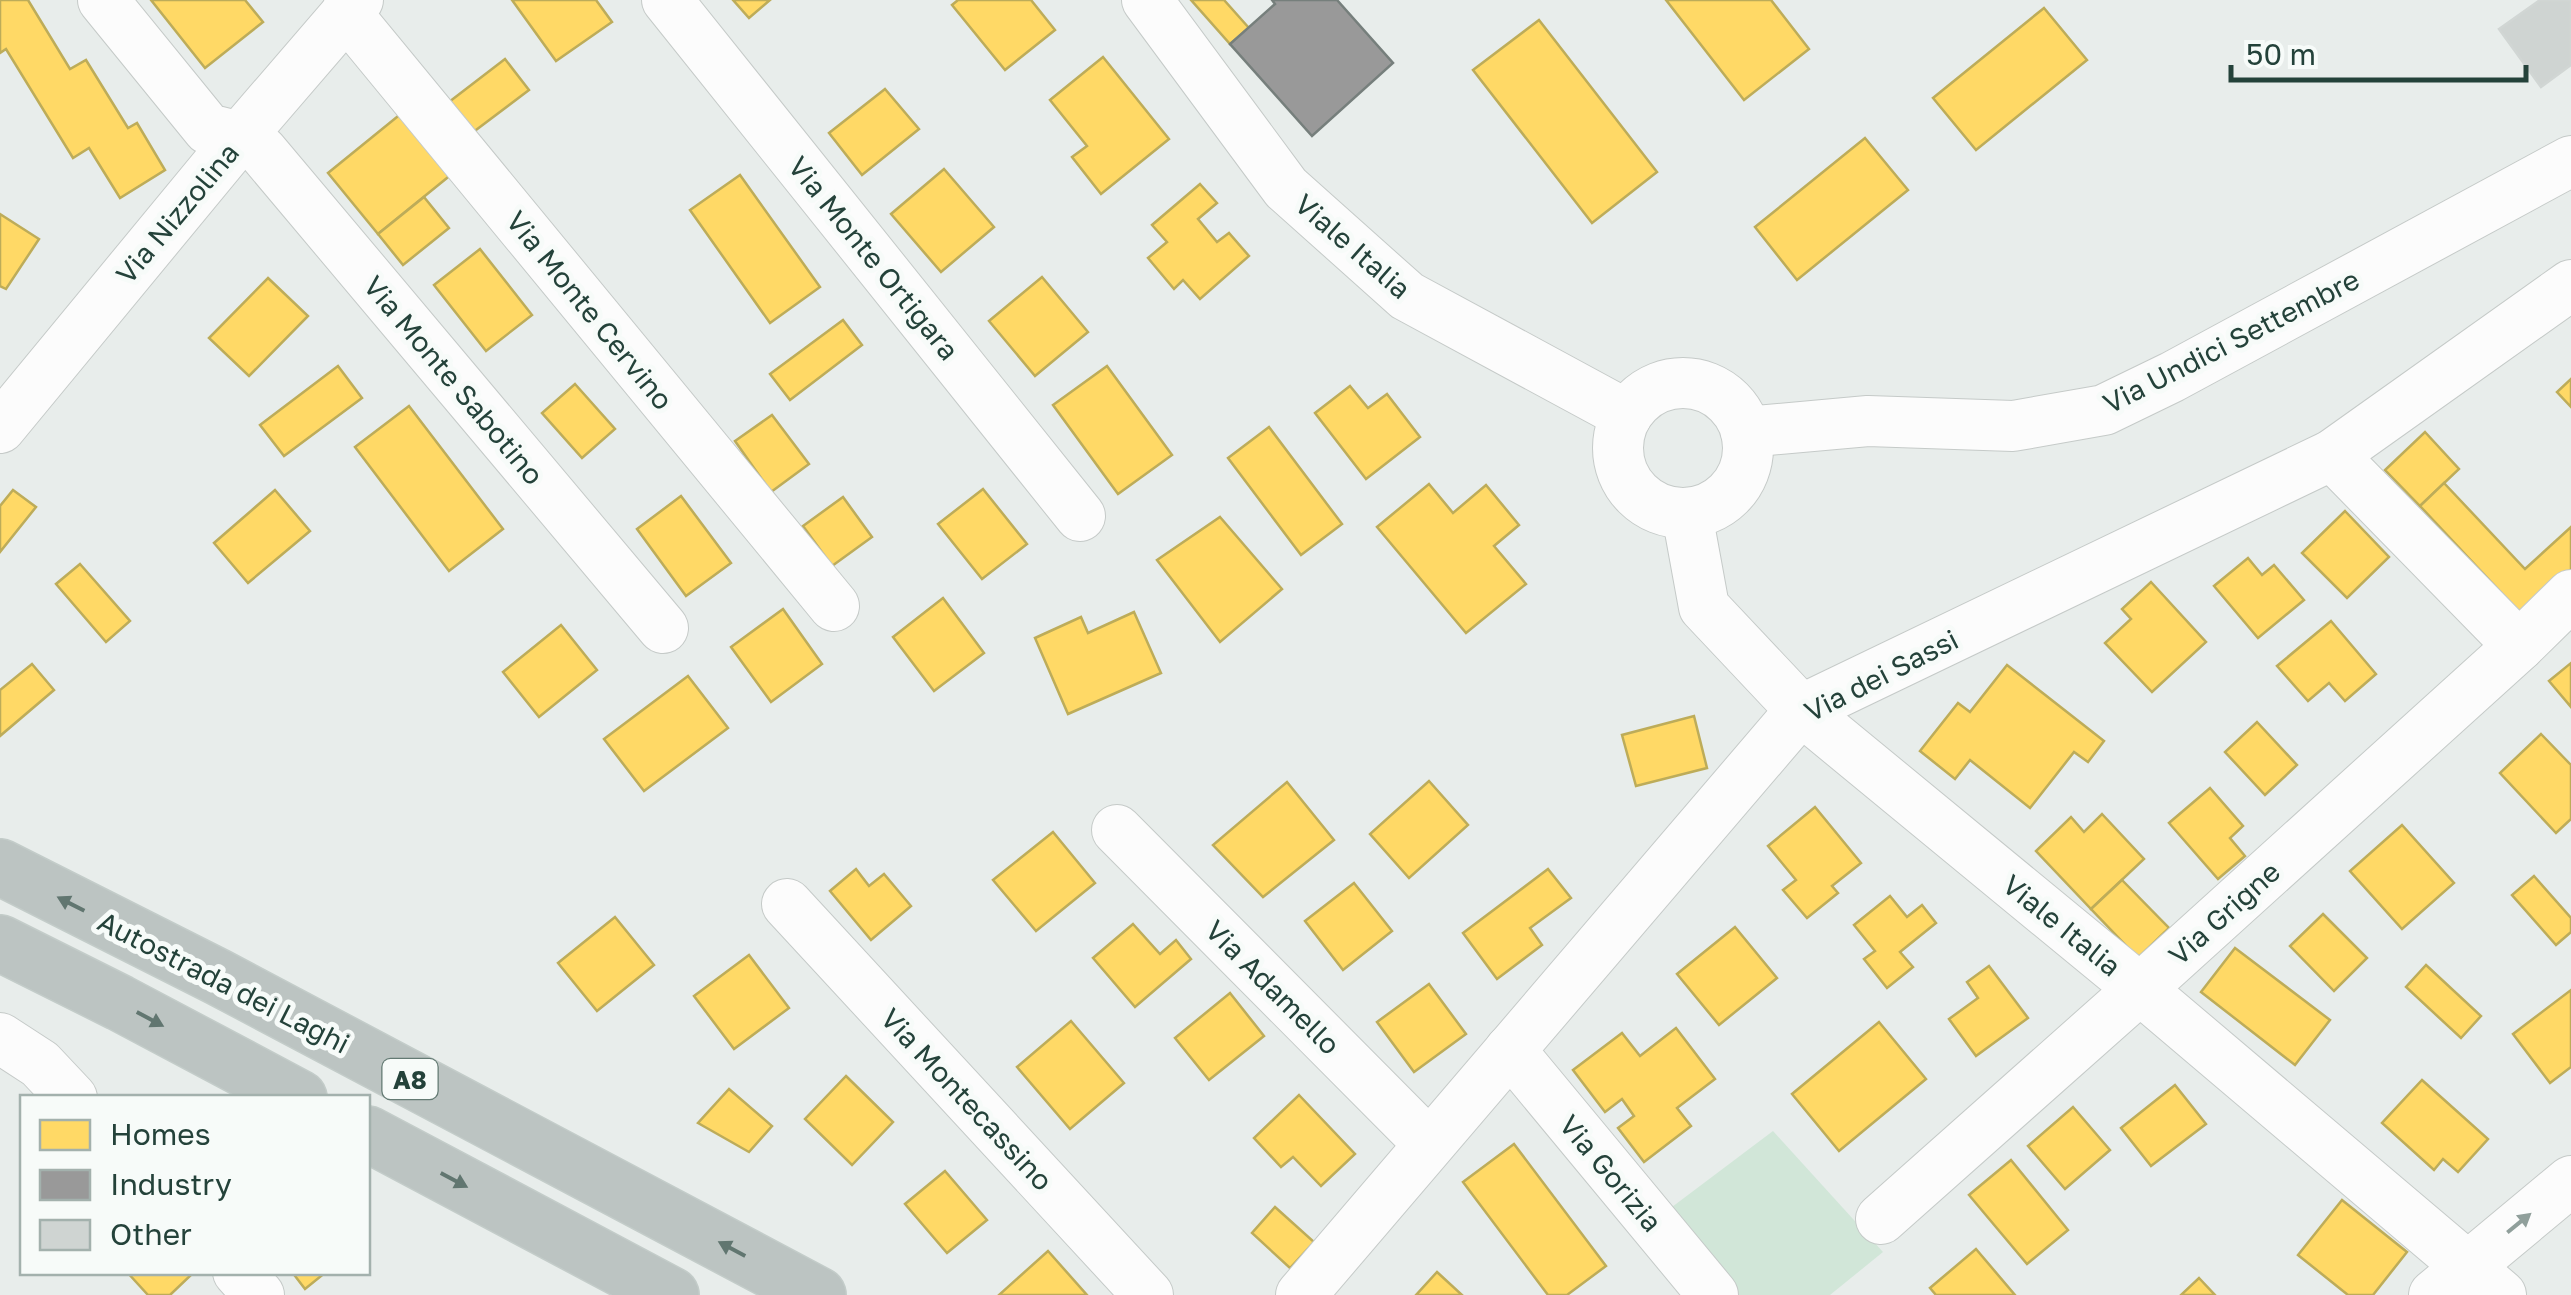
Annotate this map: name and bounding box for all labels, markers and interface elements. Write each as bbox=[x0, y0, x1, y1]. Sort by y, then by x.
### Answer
scale bar bbox=[2231, 20, 2526, 82]
text: 50 m bbox=[2246, 36, 2316, 72]
street label: Via Nizzolina bbox=[109, 136, 245, 290]
street label: Via Monte Ortigara bbox=[782, 150, 966, 366]
street label: Viale Italia bbox=[1289, 187, 1417, 305]
street label: Via Monte Cervino bbox=[500, 204, 680, 416]
street label: Via Undici Settembre bbox=[2098, 262, 2364, 420]
street label: Via Monte Sabotino bbox=[357, 269, 551, 491]
street label: Via dei Sassi bbox=[1799, 622, 1963, 728]
street label: Via Grigne bbox=[2162, 855, 2286, 971]
street label: Viale Italia bbox=[1996, 867, 2128, 983]
one-way arrow bbox=[57, 896, 86, 913]
street label: Autostrada dei Laghi bbox=[93, 904, 355, 1060]
street label: Via Adamello bbox=[1199, 913, 1347, 1061]
street label: Via Montecassino bbox=[874, 1001, 1060, 1197]
one-way arrow bbox=[135, 1010, 164, 1027]
road number: A8 bbox=[382, 1059, 438, 1099]
legend bbox=[20, 1095, 370, 1275]
street label: Via Gorizia bbox=[1553, 1108, 1669, 1238]
text: Homes bbox=[110, 1116, 211, 1152]
text: Industry bbox=[110, 1166, 232, 1202]
one-way arrow bbox=[439, 1171, 468, 1188]
one-way arrow bbox=[2506, 1213, 2531, 1235]
text: Other bbox=[110, 1216, 192, 1252]
one-way arrow bbox=[717, 1241, 746, 1258]

